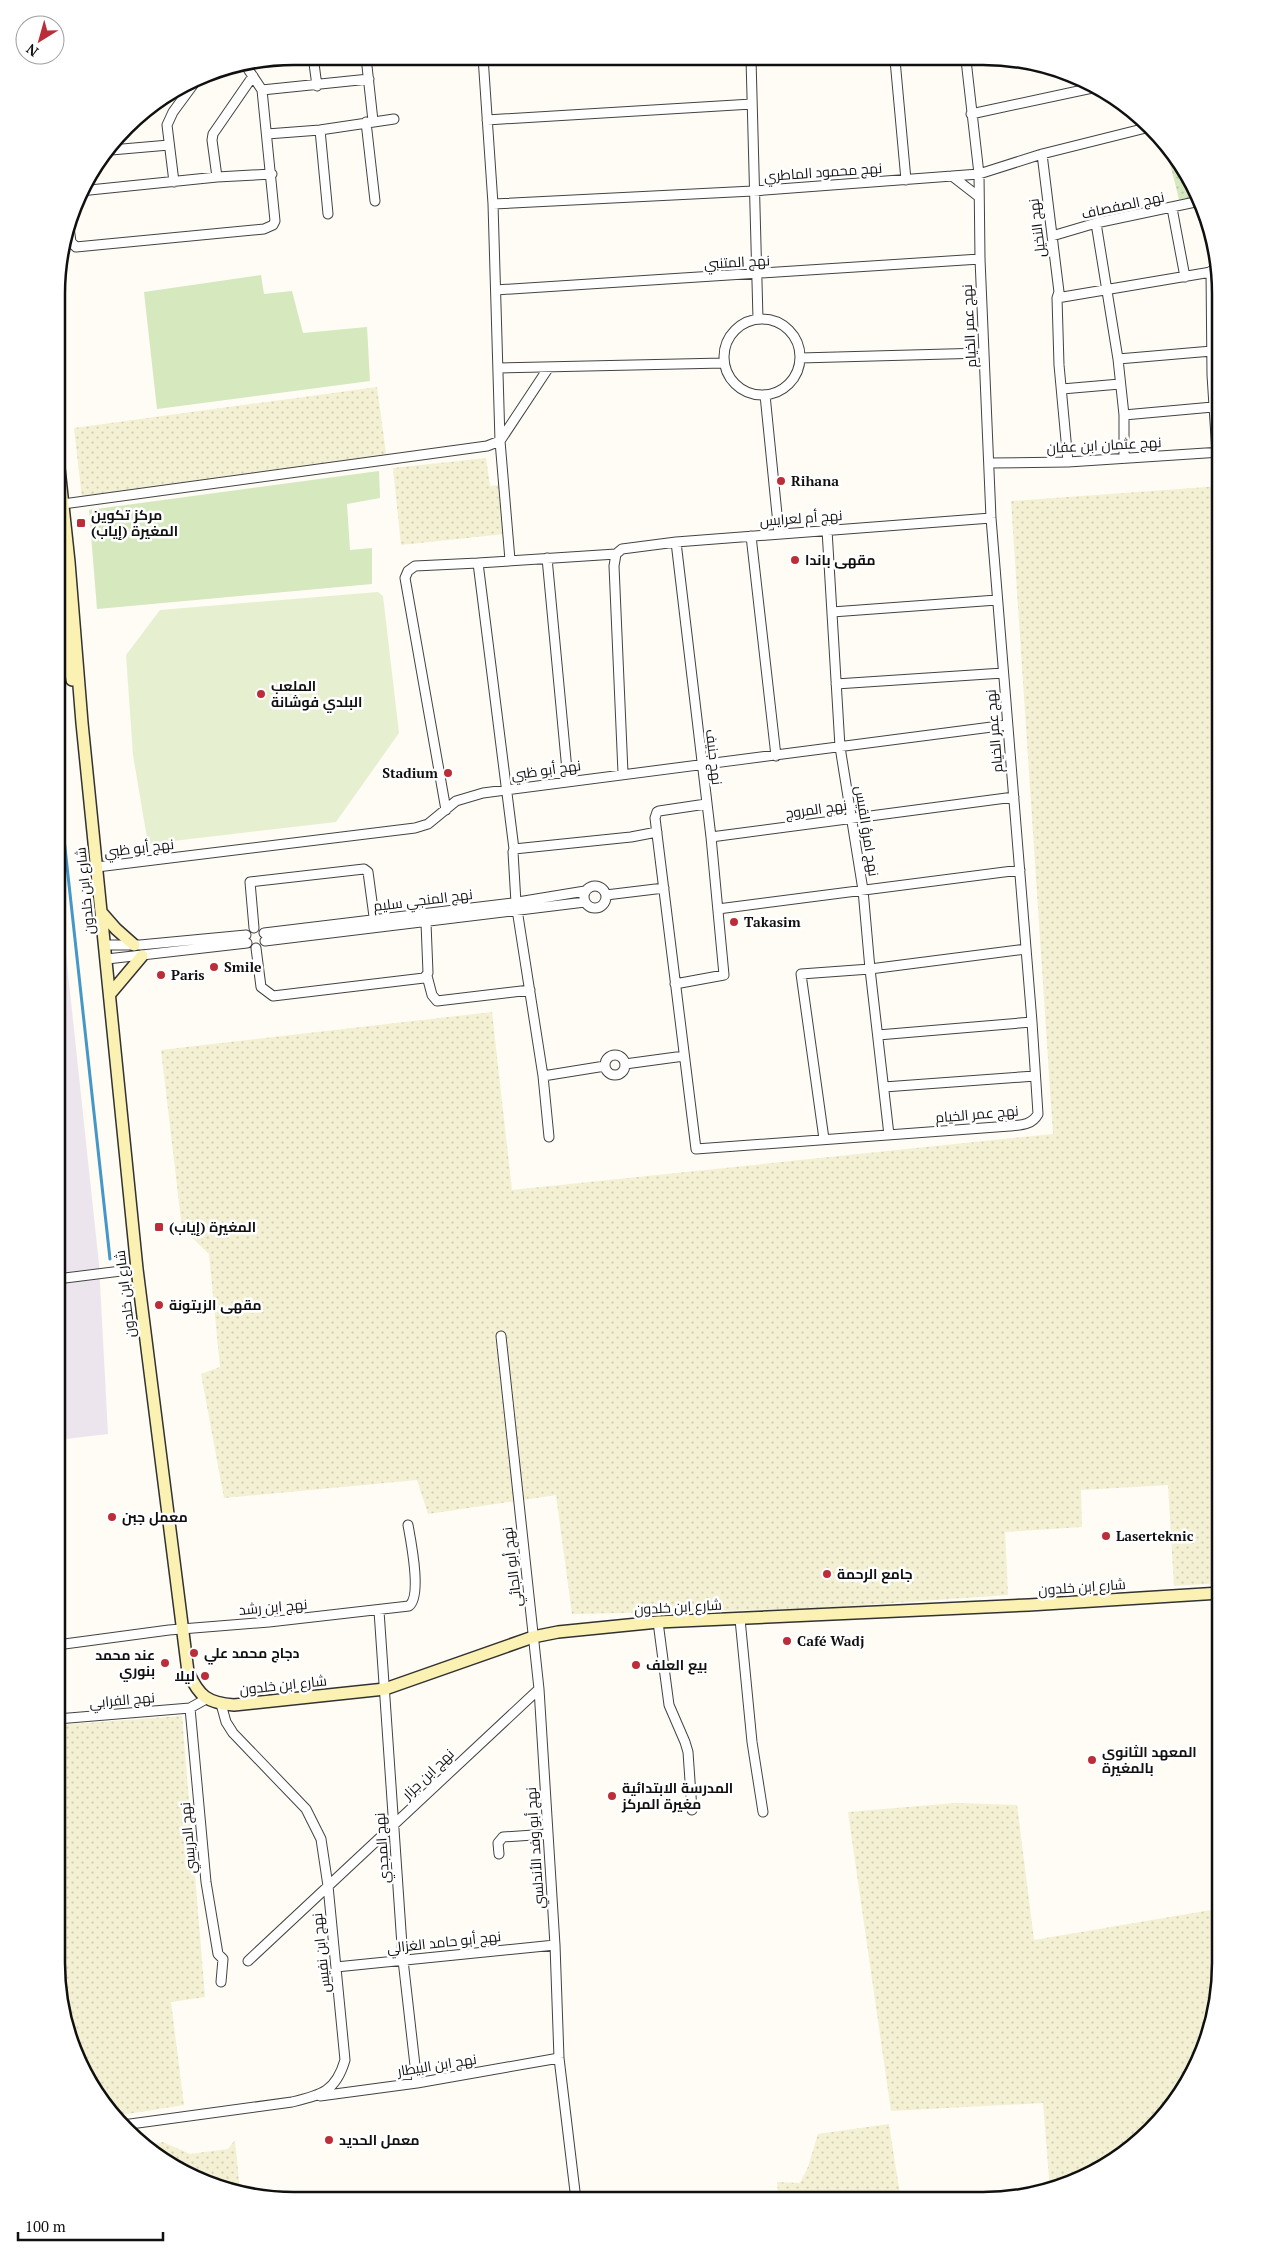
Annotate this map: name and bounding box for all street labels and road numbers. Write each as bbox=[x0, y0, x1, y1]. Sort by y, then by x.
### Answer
street label: نهج محمود الماطري bbox=[763, 158, 883, 188]
street label: نهج الصفصاف bbox=[1080, 186, 1166, 223]
street label: نهج النخيل bbox=[1023, 197, 1050, 259]
street label: نهج المتنبي bbox=[704, 250, 771, 276]
street label: نهج عمر الخيام bbox=[957, 284, 981, 368]
street label: نهج عثمان ابن عفان bbox=[1046, 432, 1162, 457]
street label: نهج أم لعرايس bbox=[759, 505, 843, 531]
street label: نهج عمر الخيام bbox=[980, 688, 1008, 774]
street label: نهج جنيف bbox=[702, 728, 727, 786]
street label: نهج أبو ظبي bbox=[510, 755, 582, 787]
street label: نهج امرؤ القيس bbox=[851, 784, 884, 877]
street label: نهج المروج bbox=[784, 795, 848, 822]
street label: نهج أبو ظبي bbox=[103, 834, 175, 864]
street label: شارع ابن خلدون bbox=[70, 846, 99, 936]
street label: نهج المنجي سليم bbox=[372, 884, 474, 918]
street label: نهج عمر الخيام bbox=[934, 1100, 1020, 1128]
street label: شارع ابن خلدون bbox=[110, 1249, 139, 1339]
street label: نهج أبو الجائي bbox=[497, 1526, 529, 1608]
street label: شارع ابن خلدون bbox=[1038, 1574, 1126, 1599]
street label: نهج ابن رشد bbox=[238, 1594, 308, 1619]
street label: شارع ابن خلدون bbox=[634, 1595, 722, 1618]
street label: شارع ابن خلدون bbox=[238, 1670, 328, 1699]
street label: نهج الفرابي bbox=[88, 1687, 156, 1715]
street label: نهج ابن جزار bbox=[397, 1744, 458, 1804]
street label: نهج أبو وفد الأندلسي bbox=[521, 1786, 550, 1910]
street label: نهج الدريسي bbox=[175, 1801, 202, 1875]
street label: نهج المجدي bbox=[370, 1812, 396, 1884]
street label: نهج ابن نفيس bbox=[307, 1912, 334, 1994]
street label: نهج أبو حامد الغزالي bbox=[386, 1926, 502, 1960]
street label: نهج ابن البيطار bbox=[395, 2049, 478, 2080]

